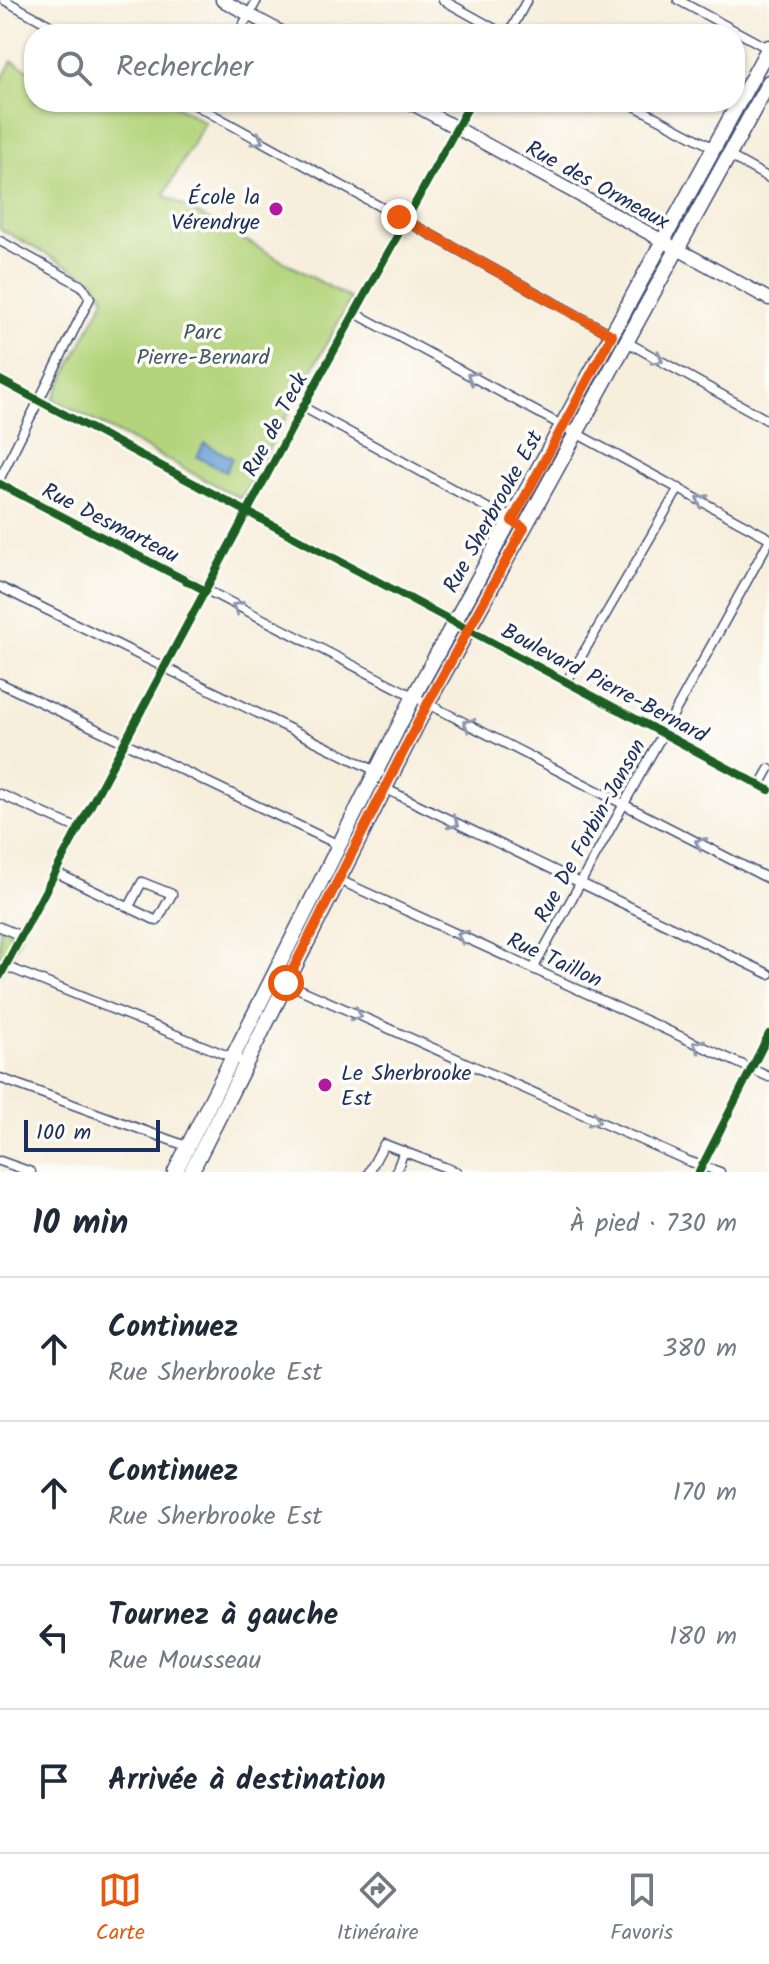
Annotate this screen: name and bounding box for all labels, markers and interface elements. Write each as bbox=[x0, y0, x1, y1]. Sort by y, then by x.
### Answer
search box bbox=[24, 24, 745, 112]
text: Rechercher bbox=[116, 44, 253, 92]
icon: search bbox=[52, 46, 96, 90]
one-way arrow bbox=[250, 130, 265, 145]
street label: Rue des Ormeaux bbox=[518, 132, 676, 240]
place label: École la Vérendrye bbox=[171, 181, 260, 241]
route end bbox=[381, 199, 417, 235]
marker: École la Vérendrye bbox=[267, 200, 285, 218]
park label: Parc Pierre-Bernard bbox=[136, 316, 271, 376]
one-way arrow bbox=[649, 349, 664, 365]
street label: Rue de Teck bbox=[234, 366, 319, 484]
one-way arrow bbox=[465, 372, 480, 387]
street label: Rue Sherbrooke Est bbox=[435, 424, 554, 600]
street label: Rue Desmarteau bbox=[35, 475, 185, 574]
one-way arrow bbox=[695, 494, 710, 510]
one-way arrow bbox=[230, 601, 245, 616]
street label: Boulevard Pierre-Bernard bbox=[494, 615, 714, 754]
one-way arrow bbox=[462, 719, 477, 734]
street label: Rue De Forbin-Janson bbox=[526, 733, 656, 930]
one-way arrow bbox=[446, 813, 461, 829]
one-way arrow bbox=[693, 838, 708, 853]
street label: Rue Taillon bbox=[500, 924, 608, 999]
one-way arrow bbox=[456, 930, 470, 946]
route start bbox=[268, 965, 304, 1001]
one-way arrow bbox=[349, 1006, 363, 1022]
one-way arrow bbox=[692, 1038, 706, 1054]
place label: Le Sherbrooke Est bbox=[341, 1057, 471, 1117]
marker: Le Sherbrooke Est bbox=[316, 1076, 334, 1094]
one-way arrow bbox=[587, 1110, 601, 1126]
scale bar bbox=[24, 1116, 160, 1152]
text: 100 m bbox=[36, 1116, 91, 1151]
text: 10 min bbox=[32, 1197, 128, 1251]
text: À pied · 730 m bbox=[570, 1203, 737, 1245]
text: Continuez bbox=[108, 1304, 238, 1352]
icon: ahead bbox=[32, 1327, 76, 1371]
text: 380 m bbox=[662, 1328, 737, 1370]
text: Rue Sherbrooke Est bbox=[108, 1352, 322, 1394]
text: Continuez bbox=[108, 1448, 238, 1496]
icon: ahead bbox=[32, 1471, 76, 1515]
text: 170 m bbox=[673, 1472, 737, 1514]
text: Rue Sherbrooke Est bbox=[108, 1496, 322, 1538]
text: Tournez à gauche bbox=[108, 1592, 338, 1640]
icon: left bbox=[32, 1615, 76, 1659]
text: 180 m bbox=[669, 1616, 737, 1658]
text: Rue Mousseau bbox=[108, 1640, 261, 1682]
text: Arrivée à destination bbox=[108, 1757, 386, 1805]
icon: arrive bbox=[32, 1759, 76, 1803]
tab: Carte bbox=[96, 1868, 145, 1951]
tab: Itinéraire bbox=[337, 1868, 419, 1951]
tab: Favoris bbox=[610, 1868, 673, 1951]

